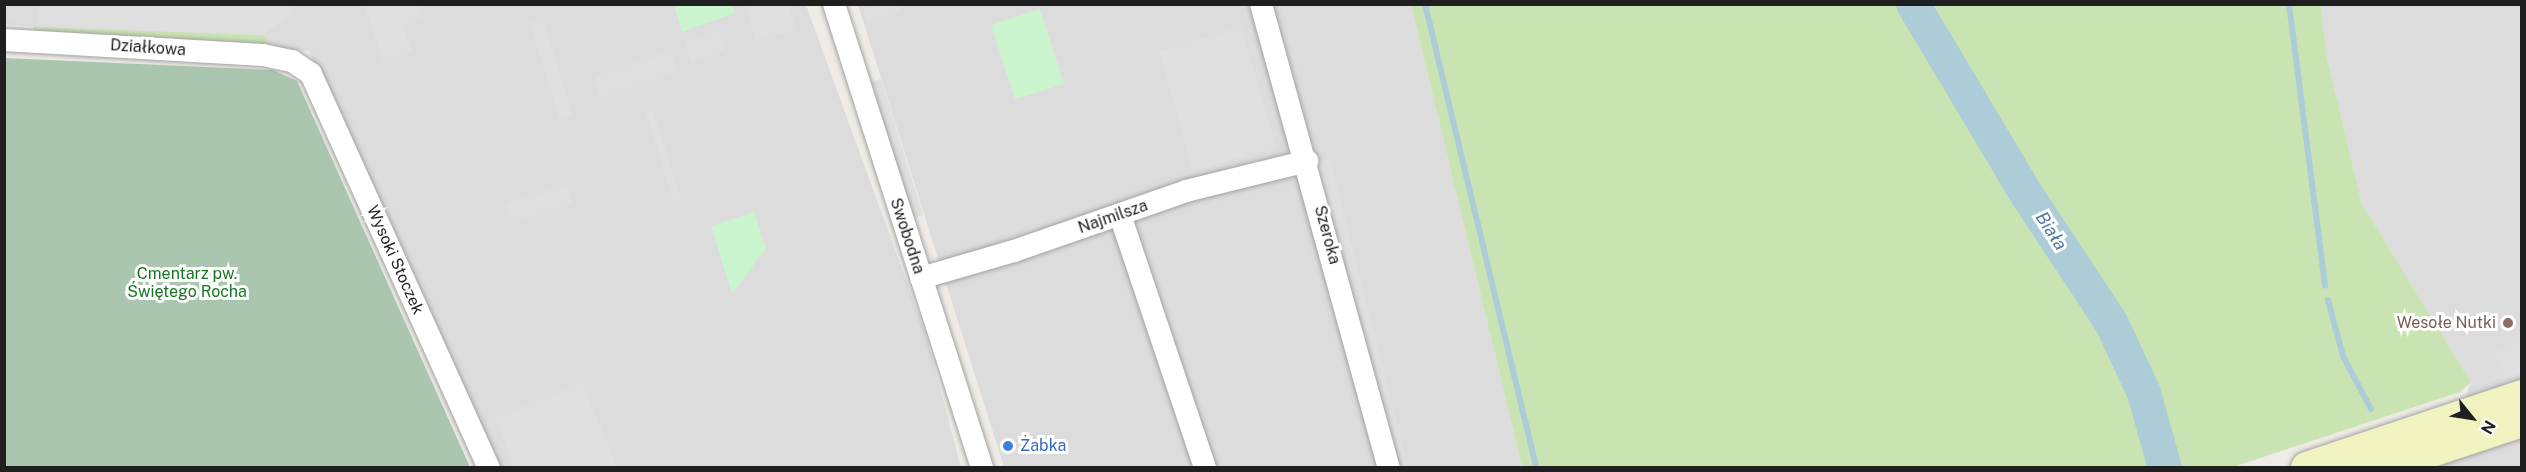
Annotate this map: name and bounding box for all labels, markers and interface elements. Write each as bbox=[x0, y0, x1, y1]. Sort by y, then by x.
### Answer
street label: Działkowa bbox=[110, 36, 186, 60]
street label: Swobodna bbox=[886, 196, 928, 276]
street label: Najmilsza bbox=[1076, 196, 1150, 238]
street label: Wysoki Stoczek bbox=[362, 203, 428, 317]
street label: Szeroka bbox=[1310, 204, 1344, 266]
water label: Biała bbox=[2031, 208, 2071, 254]
park label: Cmentarz pw. Świętego Rocha bbox=[127, 264, 247, 302]
place label: Wesołe Nutki bbox=[2397, 313, 2496, 333]
marker: Wesołe Nutki bbox=[2501, 316, 2515, 330]
north arrow bbox=[2442, 388, 2502, 448]
text: N bbox=[2477, 417, 2499, 437]
place label: Żabka bbox=[1020, 436, 1066, 456]
marker: Żabka bbox=[1001, 439, 1015, 453]

